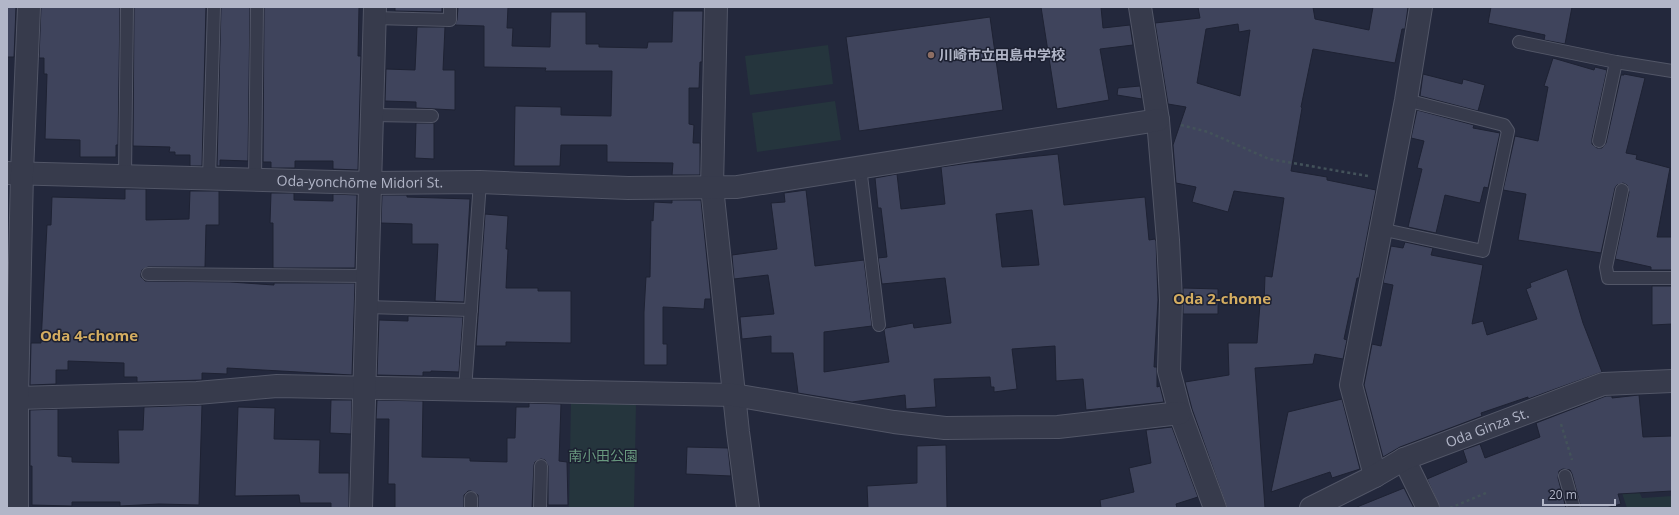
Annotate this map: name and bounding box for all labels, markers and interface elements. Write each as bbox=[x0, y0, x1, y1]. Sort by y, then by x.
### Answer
place label: 川崎市立田島中学校 bbox=[939, 45, 1065, 64]
marker: 川崎市立田島中学校 bbox=[926, 50, 936, 60]
street label: Oda-yonchōme Midori St. bbox=[276, 170, 443, 192]
district label: Oda 2-chome bbox=[1173, 288, 1271, 308]
district label: Oda 4-chome bbox=[40, 325, 138, 345]
street label: Oda Ginza St. bbox=[1443, 403, 1531, 452]
park label: 南小田公園 bbox=[568, 446, 638, 465]
scale bar bbox=[1543, 481, 1615, 507]
text: 20 m bbox=[1549, 486, 1577, 503]

